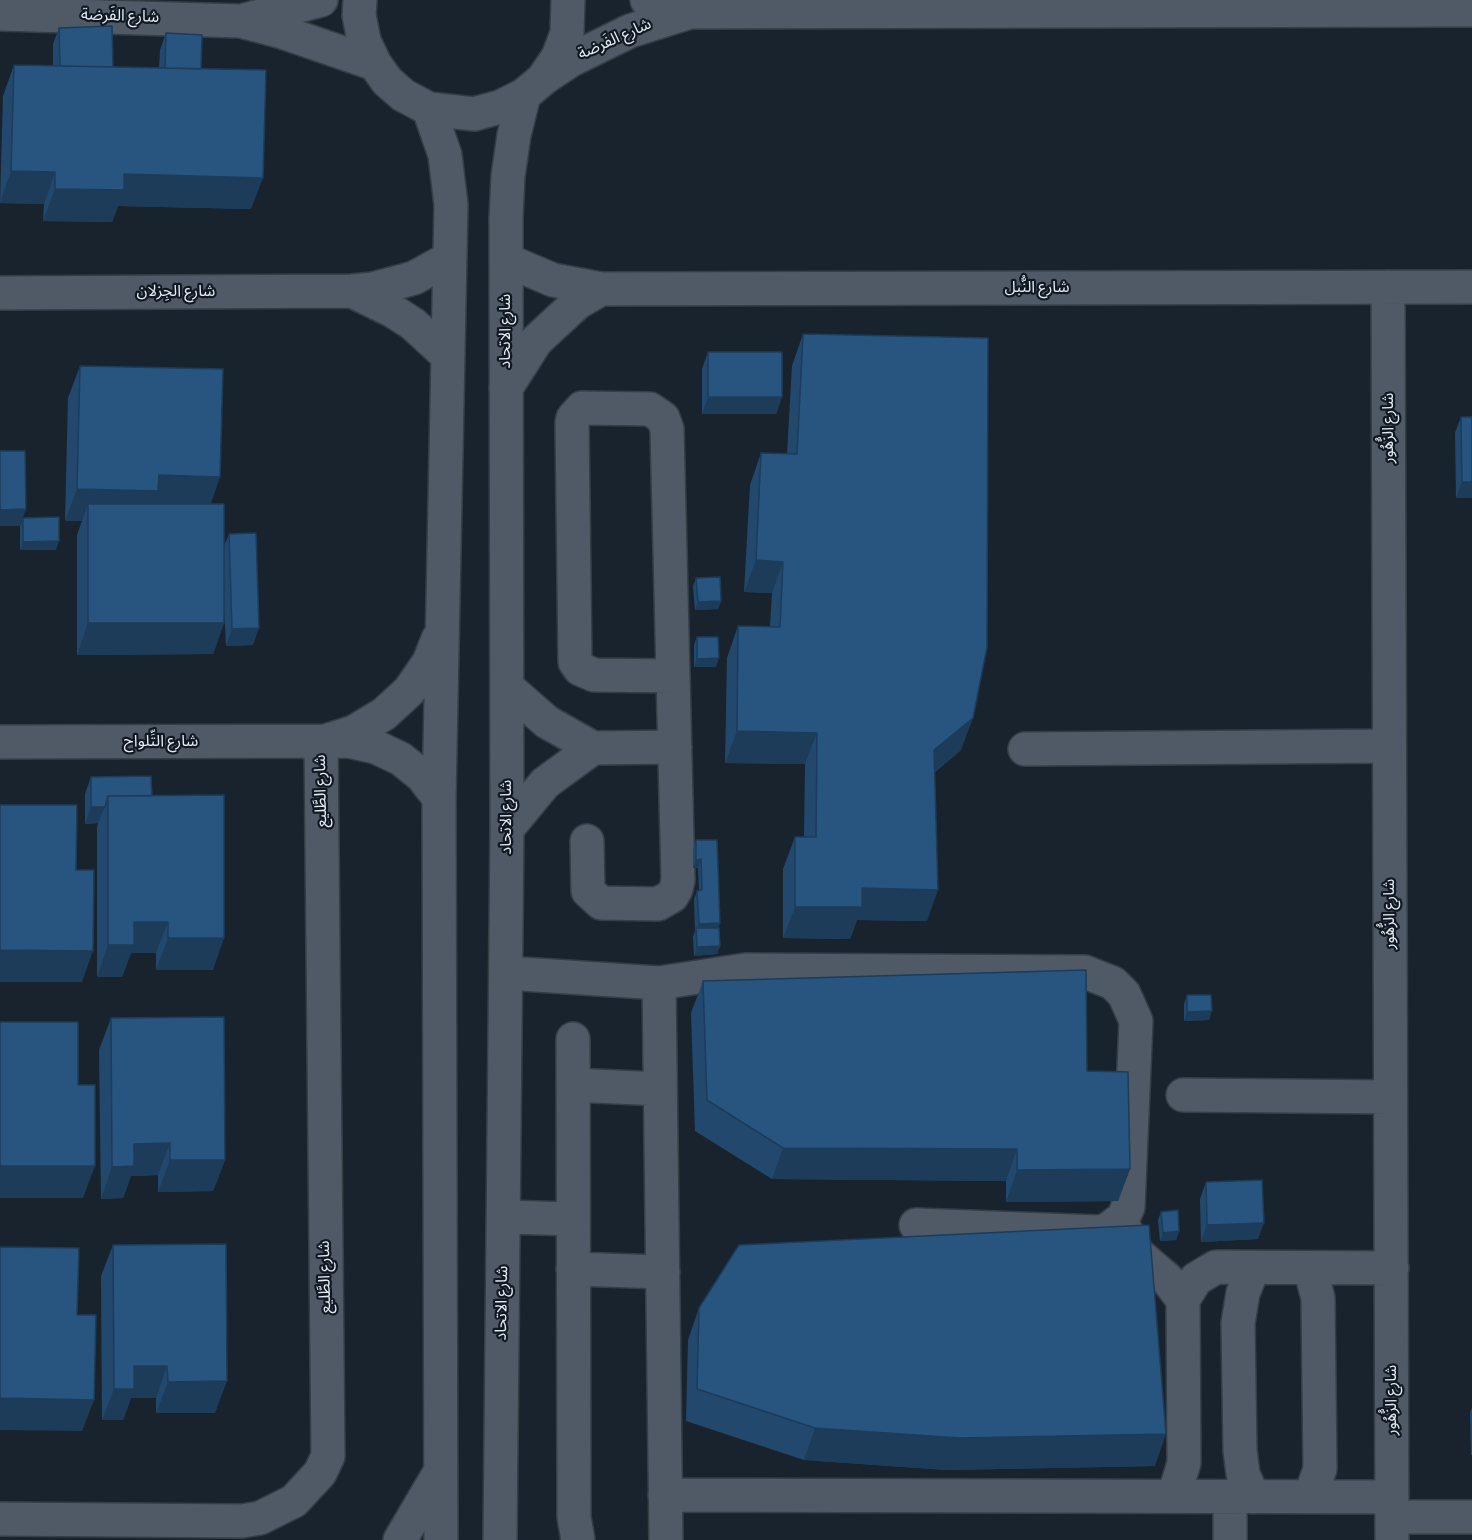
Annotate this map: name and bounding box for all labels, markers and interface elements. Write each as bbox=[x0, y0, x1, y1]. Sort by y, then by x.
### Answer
street label: شارع الفَرضة bbox=[81, 6, 159, 28]
street label: شارع الفَرضة bbox=[575, 15, 655, 65]
street label: شارع النُّبل bbox=[1004, 278, 1070, 298]
street label: شارع الجِزلان bbox=[137, 282, 215, 302]
street label: شارع الاتحاد bbox=[496, 294, 516, 368]
street label: شارع الزُّهُور bbox=[1379, 393, 1399, 463]
street label: شارع التِّلواح bbox=[124, 732, 198, 752]
street label: شارع الطَّليع bbox=[312, 754, 332, 828]
street label: شارع الاتحاد bbox=[497, 780, 517, 854]
street label: شارع الزُّهُور bbox=[1380, 879, 1400, 949]
street label: شارع الطَّليع bbox=[316, 1240, 336, 1314]
street label: شارع الاتحاد bbox=[493, 1265, 513, 1341]
street label: شارع الزُّهُور bbox=[1382, 1365, 1402, 1435]

